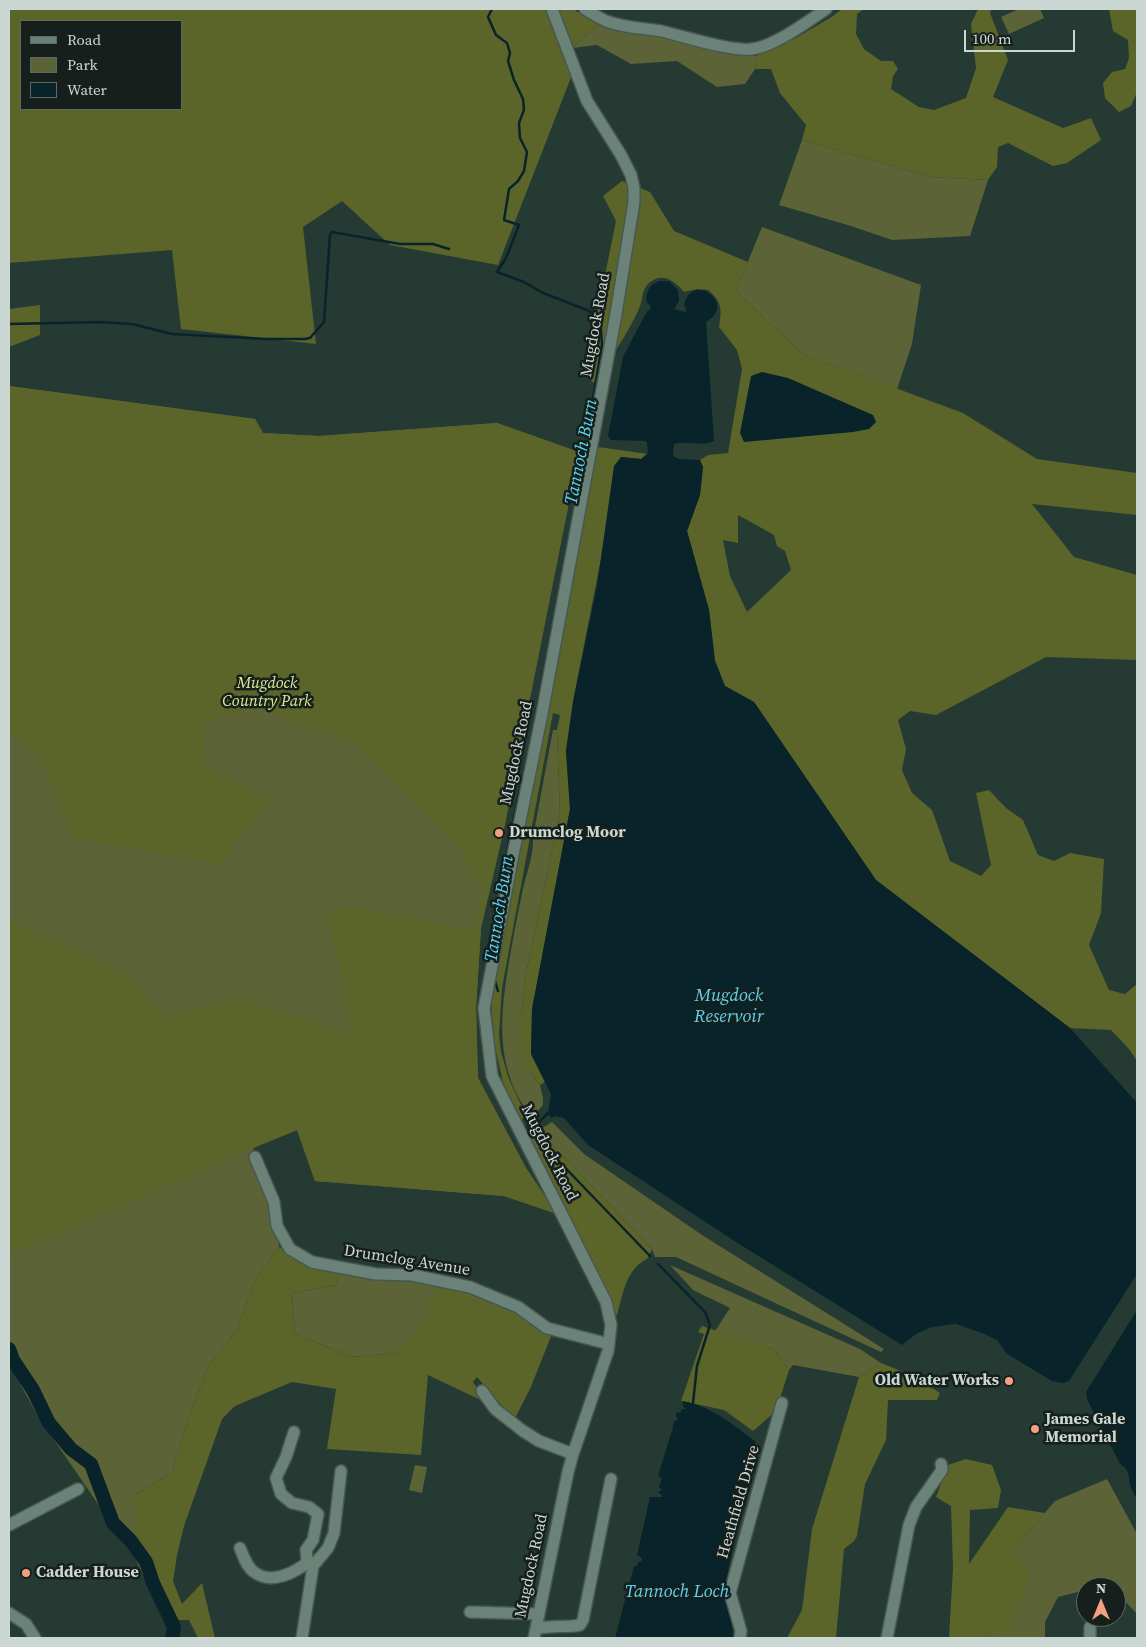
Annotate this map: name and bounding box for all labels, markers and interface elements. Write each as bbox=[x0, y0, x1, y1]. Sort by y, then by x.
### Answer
legend bbox=[20, 20, 182, 110]
scale bar bbox=[966, 20, 1077, 52]
text: 100 m bbox=[972, 28, 1012, 49]
text: Road bbox=[67, 29, 101, 50]
text: Park bbox=[67, 54, 98, 75]
text: Water bbox=[67, 79, 107, 100]
street label: Mugdock Road bbox=[577, 271, 615, 379]
water label: Tannoch Burn bbox=[561, 397, 603, 507]
park label: Mugdock Country Park bbox=[222, 674, 312, 712]
street label: Mugdock Road bbox=[497, 699, 537, 807]
place label: Drumclog Moor bbox=[509, 823, 626, 843]
marker: Drumclog Moor bbox=[493, 827, 505, 839]
water label: Tannoch Burn bbox=[481, 854, 519, 964]
water label: Mugdock Reservoir bbox=[694, 985, 764, 1028]
street label: Mugdock Road bbox=[516, 1102, 582, 1204]
street label: Drumclog Avenue bbox=[342, 1242, 472, 1280]
place label: Old Water Works bbox=[875, 1371, 999, 1391]
marker: Old Water Works bbox=[1003, 1375, 1015, 1387]
place label: James Gale Memorial bbox=[1045, 1410, 1125, 1448]
marker: James Gale Memorial bbox=[1029, 1423, 1041, 1435]
street label: Heathfield Drive bbox=[714, 1443, 764, 1561]
street label: Mugdock Road bbox=[512, 1512, 552, 1620]
place label: Cadder House bbox=[36, 1563, 139, 1583]
marker: Cadder House bbox=[20, 1567, 32, 1579]
north arrow bbox=[1076, 1577, 1126, 1627]
text: N bbox=[1096, 1578, 1106, 1598]
water label: Tannoch Loch bbox=[625, 1581, 729, 1603]

